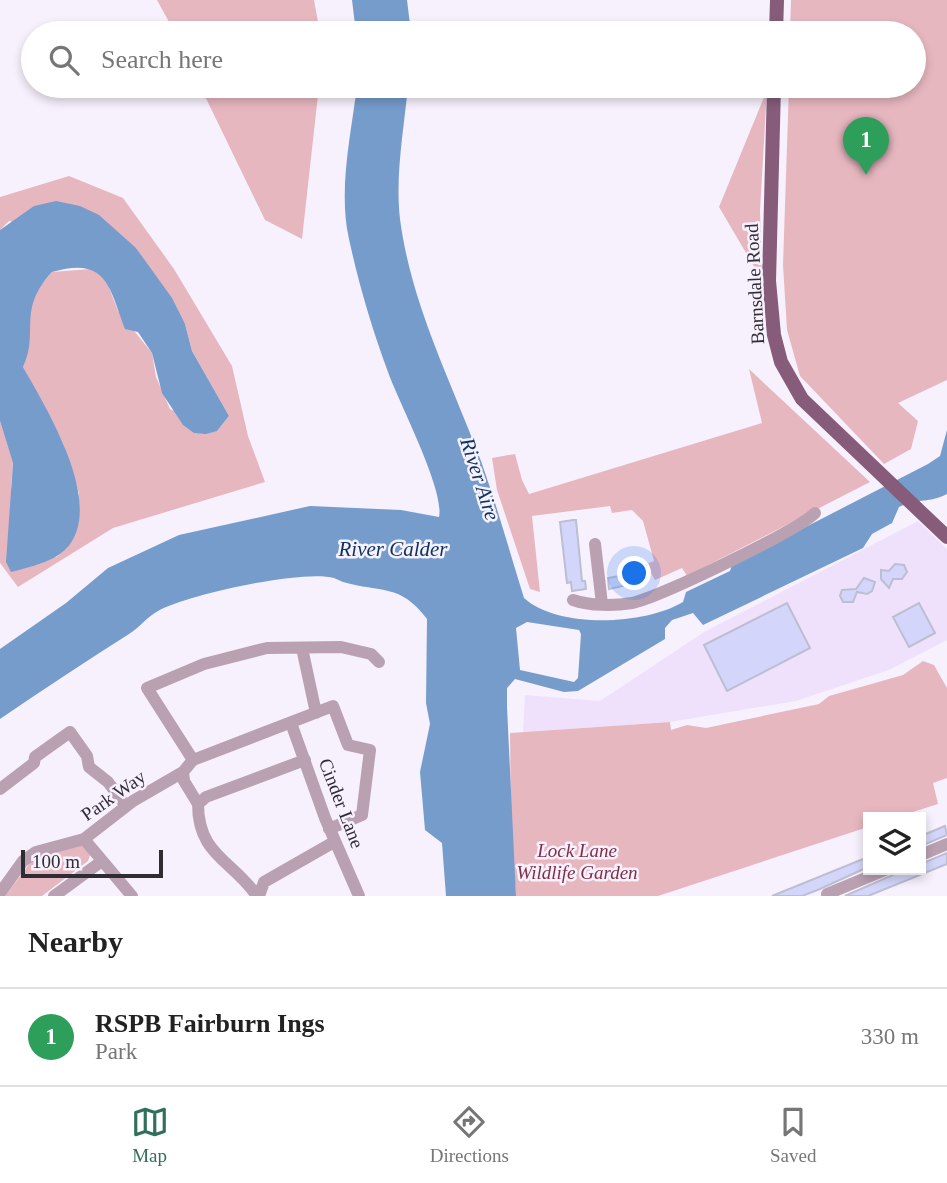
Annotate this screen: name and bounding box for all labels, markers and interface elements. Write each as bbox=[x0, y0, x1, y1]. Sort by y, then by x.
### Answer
search box bbox=[21, 21, 926, 98]
icon: search bbox=[45, 41, 83, 79]
text: Search here bbox=[101, 45, 223, 74]
pin: 1 bbox=[843, 117, 889, 175]
street label: Barnsdale Road bbox=[741, 223, 768, 345]
water label: River Aire bbox=[455, 434, 505, 523]
water label: River Calder bbox=[337, 537, 448, 561]
your location bbox=[617, 556, 651, 590]
street label: Cinder Lane bbox=[315, 755, 368, 851]
street label: Park Way bbox=[77, 765, 150, 825]
map controls bbox=[863, 812, 926, 875]
button: layers bbox=[863, 812, 926, 875]
park label: Lock Lane Wildlife Garden bbox=[516, 840, 638, 883]
scale bar bbox=[21, 847, 163, 879]
text: 100 m bbox=[32, 851, 80, 872]
text: Nearby bbox=[28, 925, 123, 958]
text: RSPB Fairburn Ings bbox=[95, 1009, 325, 1038]
text: 1 bbox=[45, 1024, 57, 1049]
text: 330 m bbox=[861, 1024, 919, 1049]
text: Park bbox=[95, 1039, 137, 1064]
tab: Map bbox=[131, 1103, 169, 1167]
tab: Directions bbox=[430, 1103, 509, 1167]
tab: Saved bbox=[770, 1103, 816, 1167]

